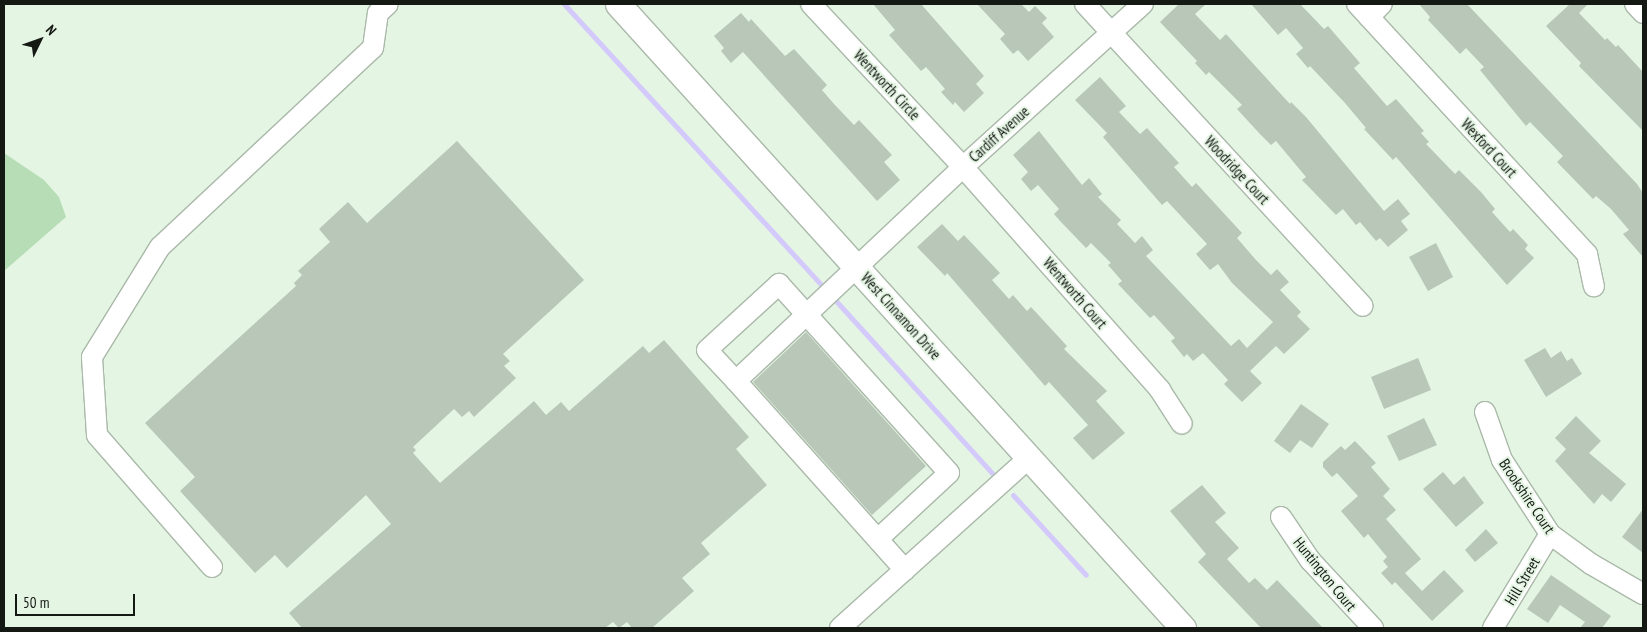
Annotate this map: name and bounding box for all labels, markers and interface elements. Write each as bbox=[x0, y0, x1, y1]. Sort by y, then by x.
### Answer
north arrow bbox=[15, 15, 65, 65]
text: N bbox=[42, 21, 60, 39]
street label: Wentworth Circle bbox=[850, 46, 924, 124]
street label: Cardiff Avenue bbox=[965, 102, 1033, 166]
street label: Wexford Court bbox=[1457, 115, 1521, 181]
street label: Woodridge Court bbox=[1201, 132, 1273, 208]
street label: Wentworth Court bbox=[1039, 254, 1111, 332]
street label: West Cinnamon Drive bbox=[857, 269, 945, 363]
street label: Brookshire Court bbox=[1495, 455, 1559, 537]
street label: Huntington Court bbox=[1290, 533, 1360, 615]
street label: Hill Street bbox=[1501, 554, 1543, 608]
scale bar bbox=[18, 584, 138, 616]
text: 50 m bbox=[23, 593, 49, 612]

